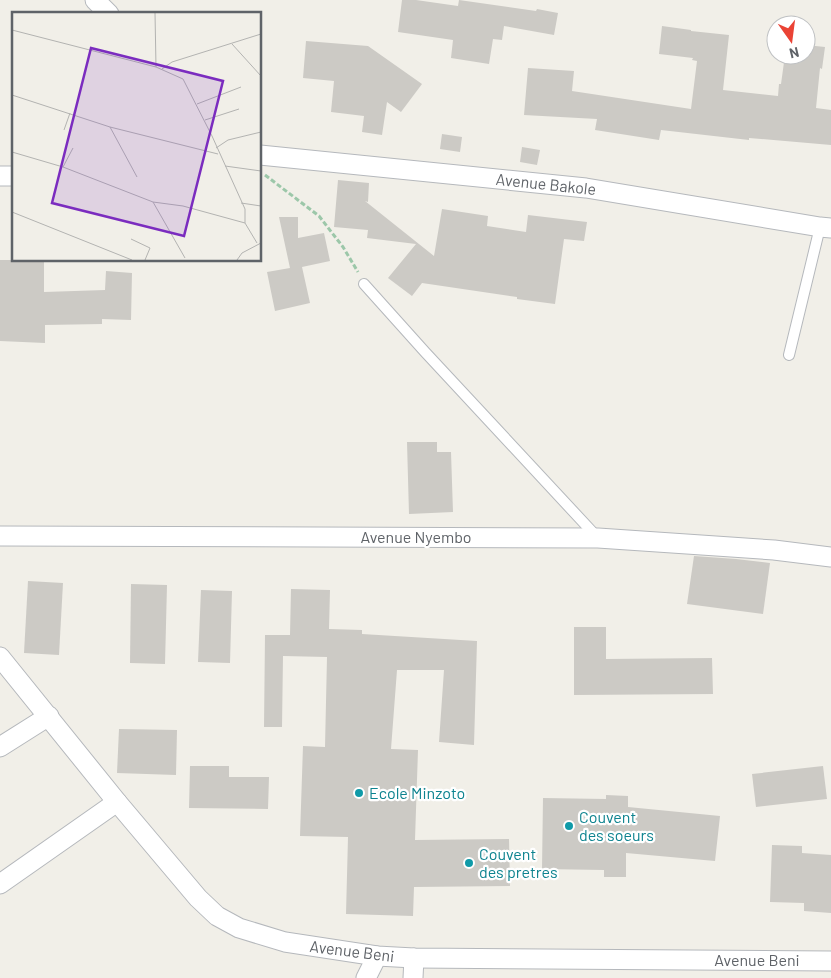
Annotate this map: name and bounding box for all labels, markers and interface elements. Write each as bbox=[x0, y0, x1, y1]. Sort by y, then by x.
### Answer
inset map bbox=[12, 12, 261, 261]
north arrow bbox=[766, 15, 816, 65]
text: N bbox=[788, 44, 801, 62]
street label: Avenue Bakole bbox=[495, 169, 597, 198]
street label: Avenue Nyembo bbox=[360, 527, 472, 546]
place label: Ecole Minzoto bbox=[369, 783, 465, 802]
marker: Ecole Minzoto bbox=[353, 787, 365, 799]
place label: Couvent des soeurs bbox=[579, 807, 654, 844]
marker: Couvent des soeurs bbox=[563, 820, 575, 832]
place label: Couvent des pretres bbox=[479, 844, 558, 881]
marker: Couvent des pretres bbox=[463, 857, 475, 869]
street label: Avenue Beni bbox=[309, 936, 396, 965]
street label: Avenue Beni bbox=[714, 950, 800, 969]

